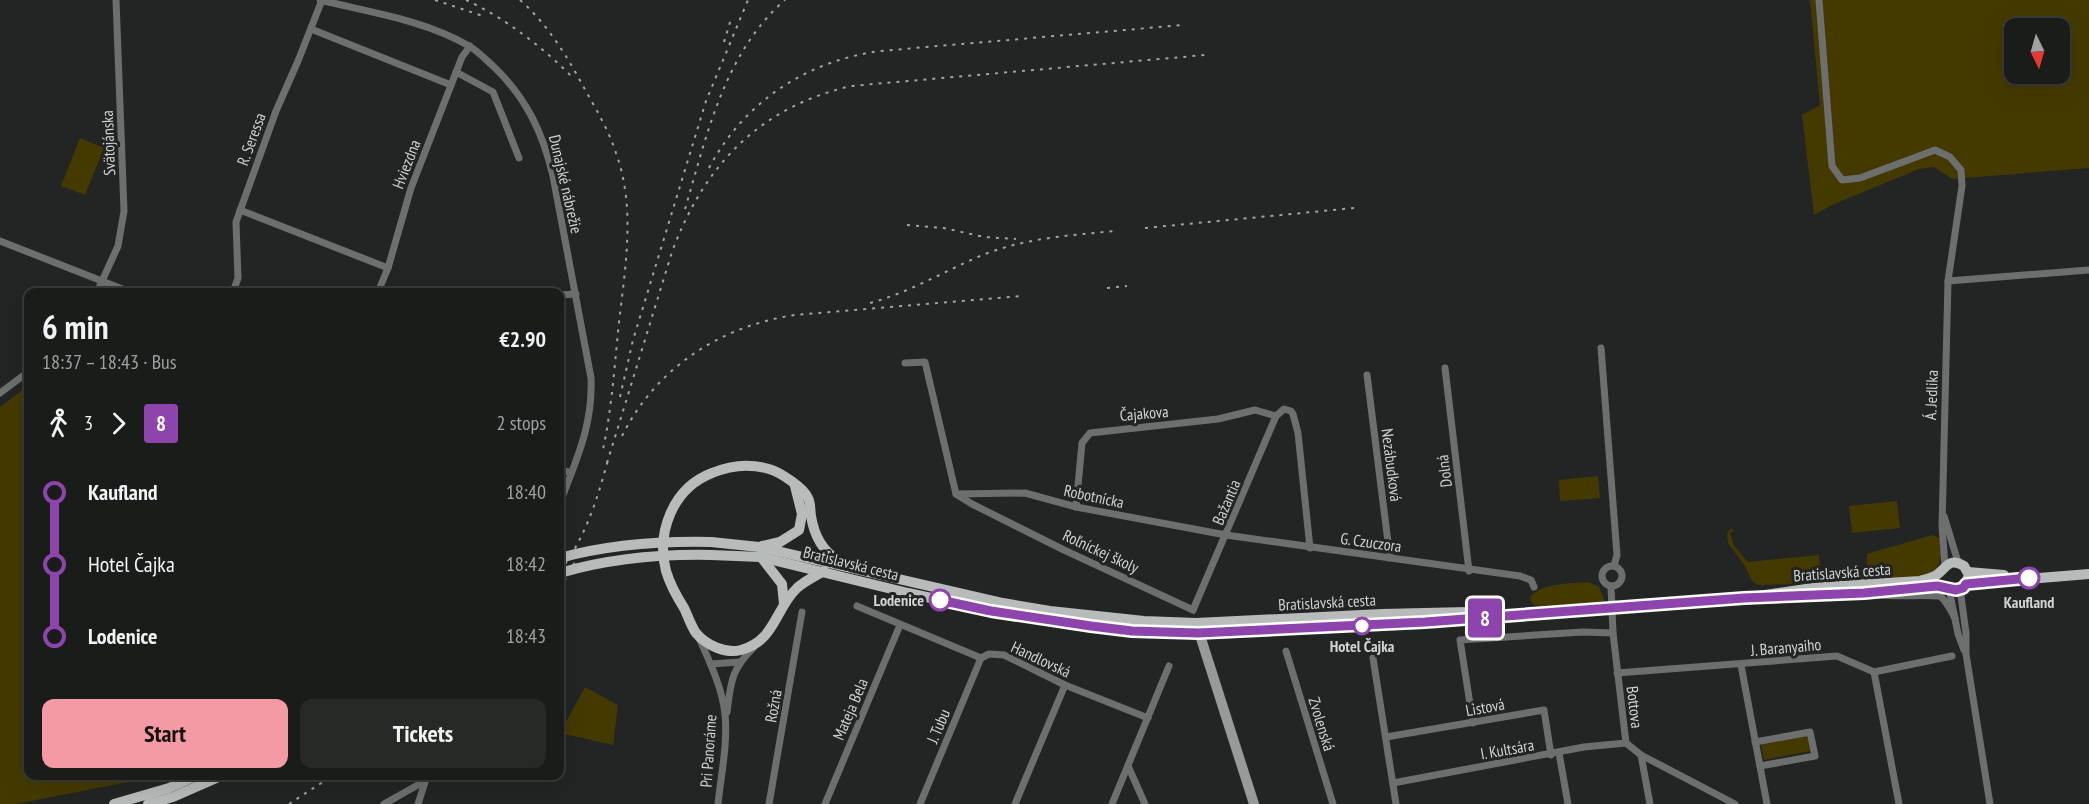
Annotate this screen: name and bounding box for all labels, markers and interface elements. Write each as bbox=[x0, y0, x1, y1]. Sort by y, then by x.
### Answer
north arrow bbox=[2004, 18, 2070, 84]
map controls bbox=[2004, 18, 2070, 84]
street label: Svätojánska bbox=[97, 110, 119, 176]
street label: R. Seressa bbox=[232, 110, 270, 168]
street label: Dunajské nábrežie bbox=[545, 133, 587, 235]
street label: Hviezdna bbox=[388, 137, 424, 191]
text: 6 min bbox=[42, 305, 109, 348]
text: €2.90 bbox=[499, 325, 546, 353]
text: 18:37 – 18:43 · Bus bbox=[42, 349, 177, 375]
street label: Á. Jedlika bbox=[1920, 370, 1942, 420]
street label: Čajakova bbox=[1119, 401, 1169, 425]
icon: walk bbox=[42, 407, 75, 440]
icon: forward bbox=[102, 407, 135, 440]
text: 3 bbox=[84, 410, 93, 436]
text: 8 bbox=[156, 410, 166, 437]
text: 2 stops bbox=[497, 410, 546, 436]
street label: Nezábudková bbox=[1378, 427, 1406, 503]
street label: Dolná bbox=[1432, 454, 1456, 488]
street label: Bažantia bbox=[1208, 476, 1244, 528]
text: Kaufland bbox=[88, 478, 158, 506]
text: 18:40 bbox=[506, 479, 546, 505]
street label: Robotnícka bbox=[1062, 480, 1126, 512]
street label: Roľníckej školy bbox=[1060, 525, 1142, 577]
street label: G. Czuczora bbox=[1339, 528, 1403, 556]
street label: Bratislavská cesta bbox=[801, 541, 901, 585]
text: Hotel Čajka bbox=[88, 550, 175, 578]
text: 18:42 bbox=[506, 551, 546, 577]
street label: Bratislavská cesta bbox=[1793, 559, 1891, 585]
marker: Kaufland bbox=[2018, 567, 2040, 589]
marker: Lodenice bbox=[929, 589, 951, 611]
street label: Bratislavská cesta bbox=[1278, 589, 1376, 615]
place label: Lodenice bbox=[874, 590, 924, 610]
place label: Kaufland bbox=[2004, 592, 2054, 612]
line badge: 8 bbox=[1466, 598, 1504, 638]
text: 8 bbox=[1480, 605, 1490, 632]
marker: Hotel Čajka bbox=[1353, 617, 1371, 635]
text: Lodenice bbox=[88, 622, 157, 650]
text: 18:43 bbox=[506, 623, 546, 649]
street label: J. Baranyaiho bbox=[1749, 634, 1822, 660]
street label: Handlovská bbox=[1008, 636, 1074, 682]
place label: Hotel Čajka bbox=[1330, 636, 1395, 656]
street label: Mateja Bela bbox=[828, 675, 872, 743]
street label: Bottova bbox=[1622, 685, 1648, 729]
street label: Rožná bbox=[760, 688, 786, 724]
street label: Listová bbox=[1464, 694, 1506, 720]
street label: Zvolenská bbox=[1304, 695, 1340, 753]
button: Start bbox=[42, 699, 288, 768]
button: Tickets bbox=[300, 699, 546, 768]
street label: J. Tubu bbox=[922, 706, 954, 747]
street label: Pri Panoráme bbox=[695, 714, 721, 788]
street label: I. Kultsára bbox=[1479, 734, 1535, 764]

